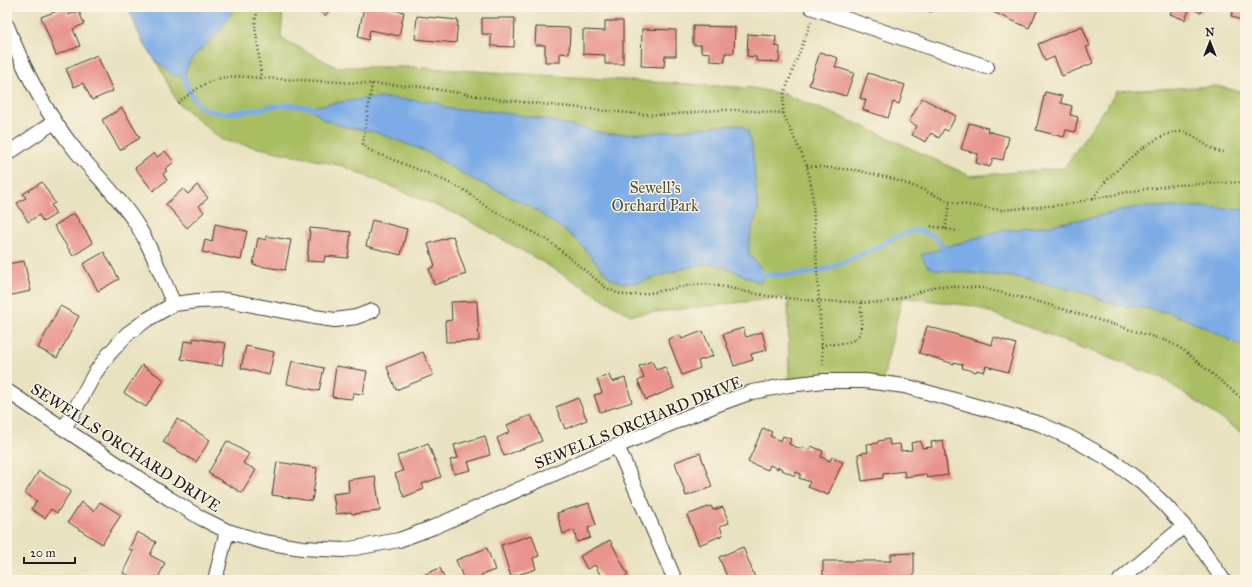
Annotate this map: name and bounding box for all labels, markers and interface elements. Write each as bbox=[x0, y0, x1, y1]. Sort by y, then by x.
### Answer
north arrow bbox=[1190, 22, 1230, 62]
text: N bbox=[1205, 26, 1215, 39]
park label: Sewell's Orchard Park bbox=[612, 178, 699, 215]
street label: SEWELLS ORCHARD DRIVE bbox=[532, 372, 745, 473]
street label: SEWELLS ORCHARD DRIVE bbox=[27, 379, 224, 516]
scale bar bbox=[24, 539, 75, 565]
text: 20 m bbox=[30, 546, 56, 560]

